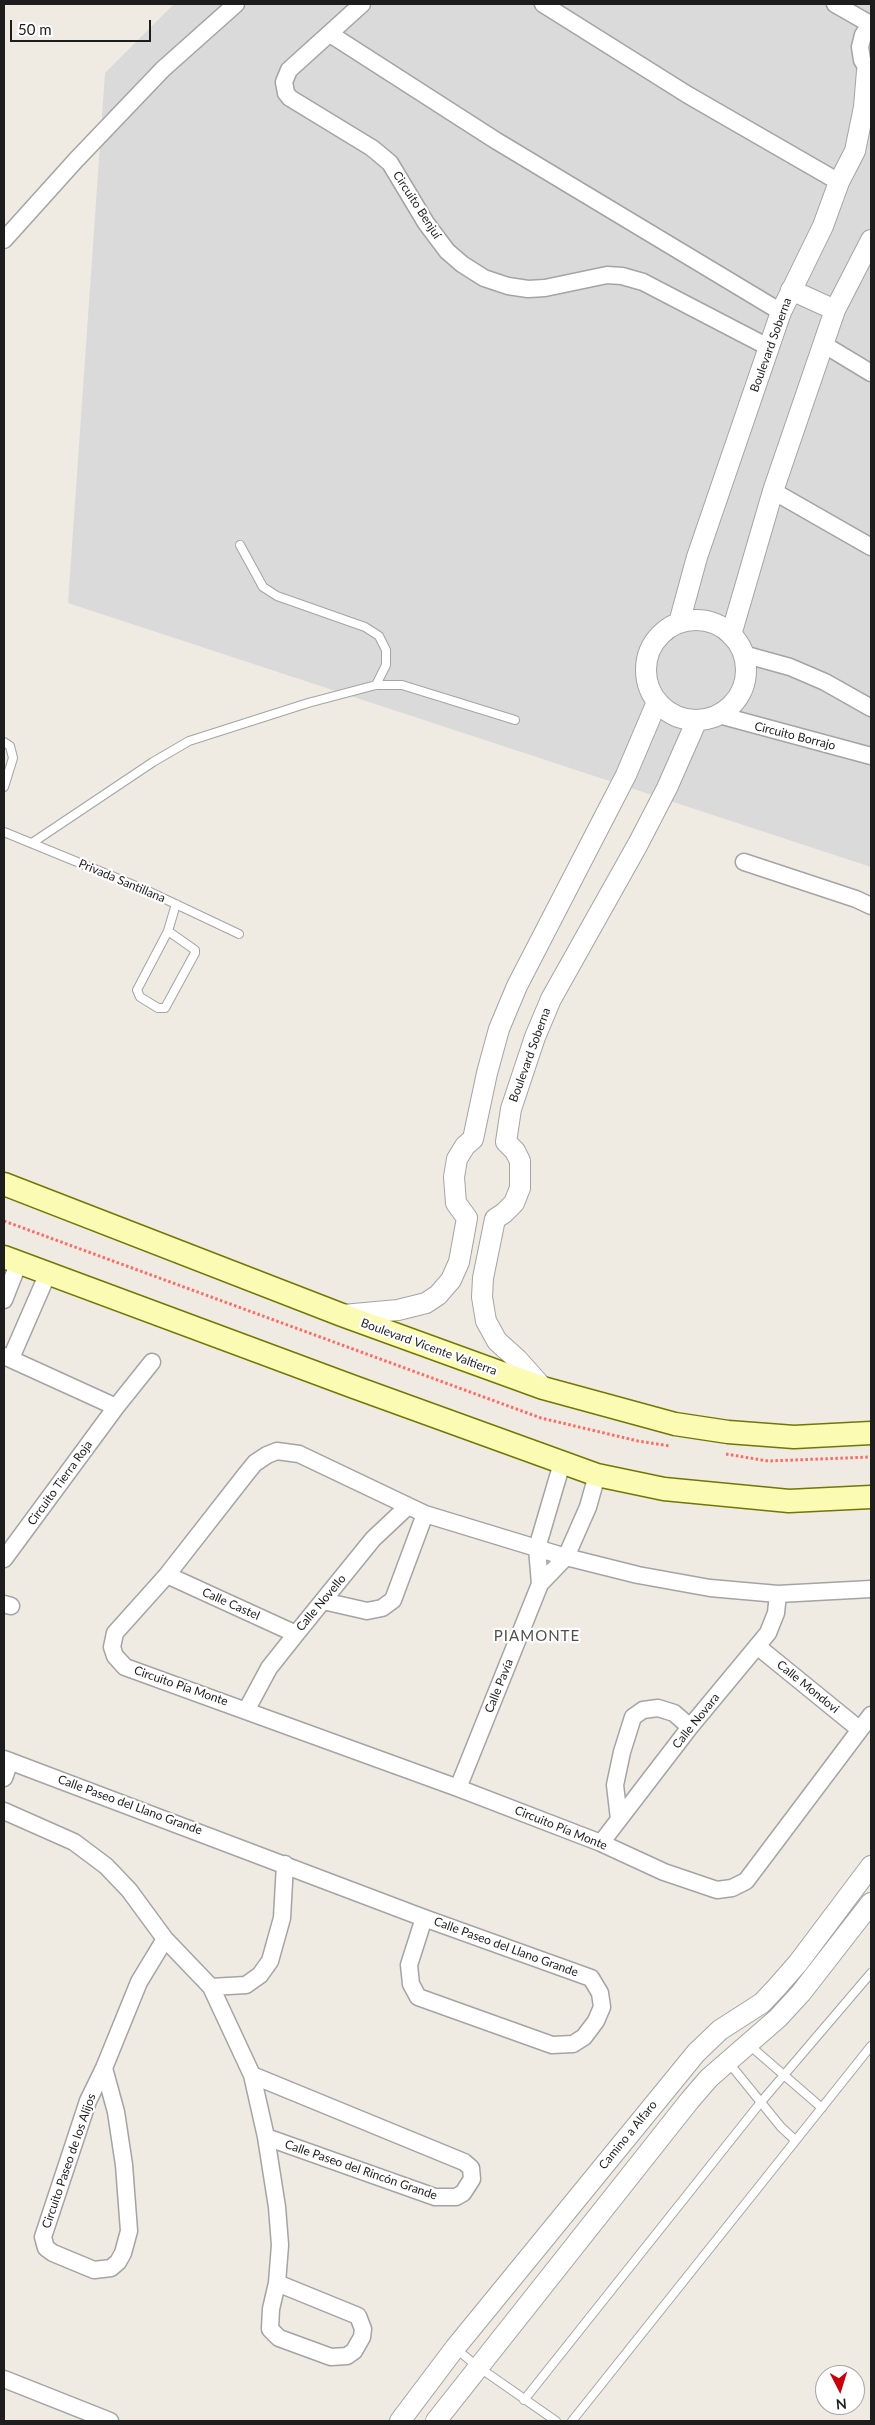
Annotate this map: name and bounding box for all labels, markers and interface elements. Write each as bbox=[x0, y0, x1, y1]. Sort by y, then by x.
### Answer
scale bar bbox=[12, 10, 154, 42]
text: 50 m bbox=[18, 20, 52, 38]
street label: Circuito Benjuí bbox=[390, 169, 444, 241]
street label: Boulevard Soberna bbox=[747, 296, 795, 394]
street label: Circuito Borrajo bbox=[753, 719, 837, 753]
street label: Privada Santillana bbox=[76, 856, 168, 906]
street label: Boulevard Soberna bbox=[506, 1006, 554, 1104]
street label: Boulevard Vicente Valtierra bbox=[359, 1316, 499, 1378]
street label: Circuito Tierra Roja bbox=[24, 1438, 96, 1528]
street label: Calle Novello bbox=[293, 1572, 349, 1634]
street label: Calle Castel bbox=[200, 1585, 262, 1623]
district label: PIAMONTE bbox=[493, 1627, 581, 1645]
street label: Calle Pavía bbox=[482, 1657, 516, 1715]
street label: Calle Mondovi bbox=[774, 1658, 842, 1716]
street label: Circuito Pía Monte bbox=[132, 1663, 230, 1709]
street label: Calle Novara bbox=[669, 1690, 723, 1752]
street label: Calle Paseo del Llano Grande bbox=[56, 1772, 204, 1838]
street label: Circuito Pía Monte bbox=[513, 1803, 609, 1853]
street label: Calle Paseo del Llano Grande bbox=[432, 1914, 580, 1980]
street label: Circuito Paseo de los Alijos bbox=[39, 2092, 99, 2230]
street label: Camino a Alfaro bbox=[596, 2098, 660, 2172]
street label: Calle Paseo del Rincón Grande bbox=[283, 2137, 439, 2203]
north arrow bbox=[815, 2365, 865, 2415]
text: N bbox=[835, 2396, 847, 2413]

